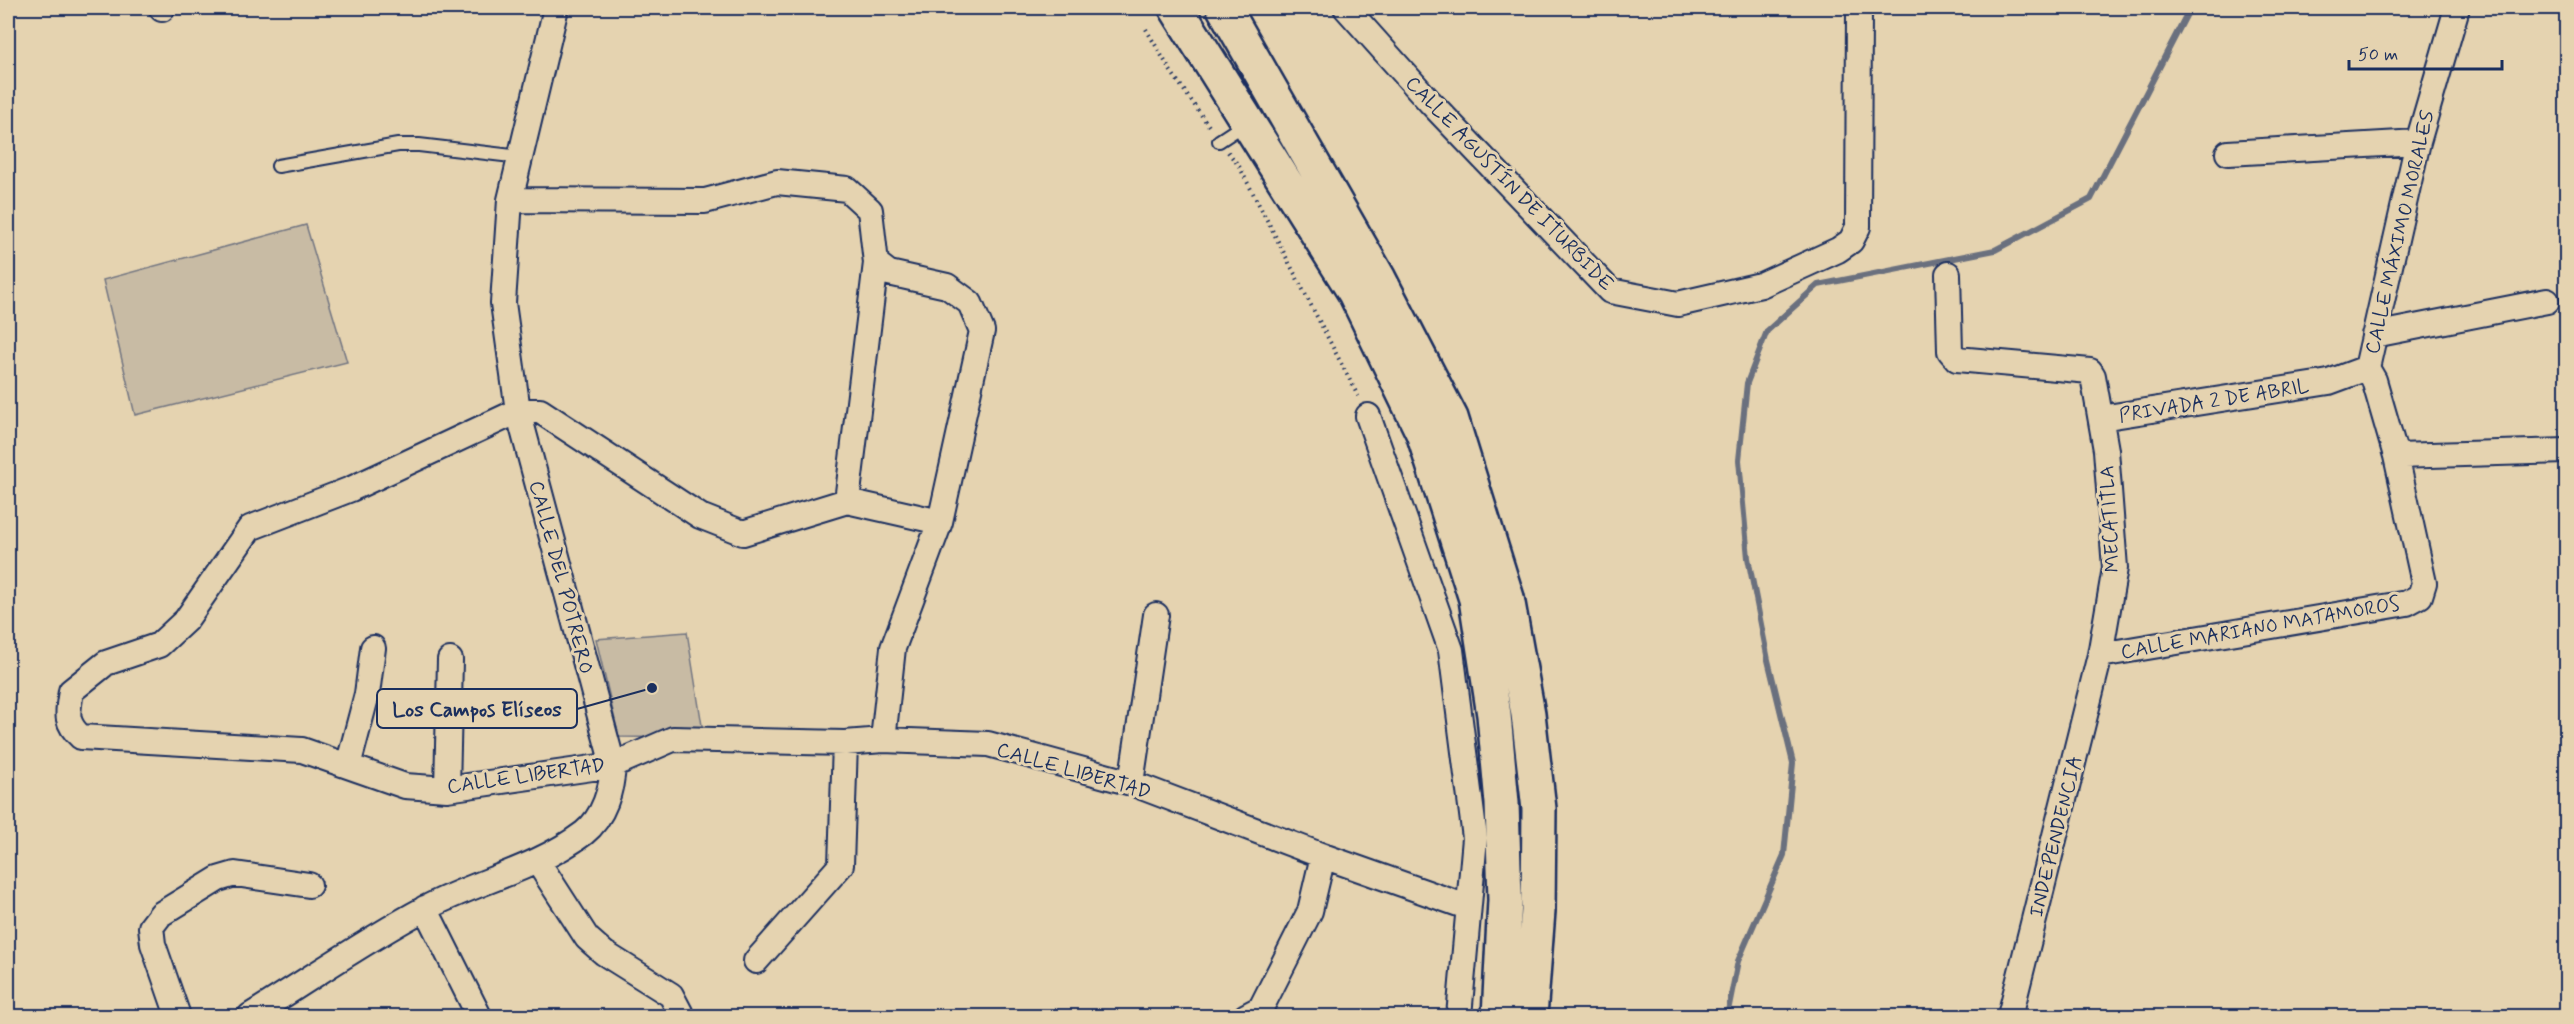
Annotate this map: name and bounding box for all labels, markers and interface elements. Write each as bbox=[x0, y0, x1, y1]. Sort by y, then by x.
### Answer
scale bar bbox=[2349, 33, 2502, 71]
text: 50 m bbox=[2358, 43, 2398, 67]
street label: CALLE AGUSTÍN DE ITURBIDE bbox=[1399, 71, 1619, 298]
street label: CALLE MÁXIMO MORALES bbox=[2359, 108, 2442, 357]
street label: PRIVADA 2 DE ABRIL bbox=[2117, 373, 2311, 430]
street label: MECATITLA bbox=[2094, 465, 2127, 573]
street label: CALLE DEL POTRERO bbox=[522, 478, 599, 677]
street label: CALLE MARIANO MATAMOROS bbox=[2119, 591, 2402, 666]
callout: Los Campos Elíseos bbox=[377, 689, 577, 728]
text: Los Campos Elíseos bbox=[392, 696, 562, 724]
street label: CALLE LIBERTAD bbox=[993, 736, 1154, 806]
street label: CALLE LIBERTAD bbox=[445, 752, 607, 801]
street label: INDEPENDENCIA bbox=[2023, 753, 2090, 920]

